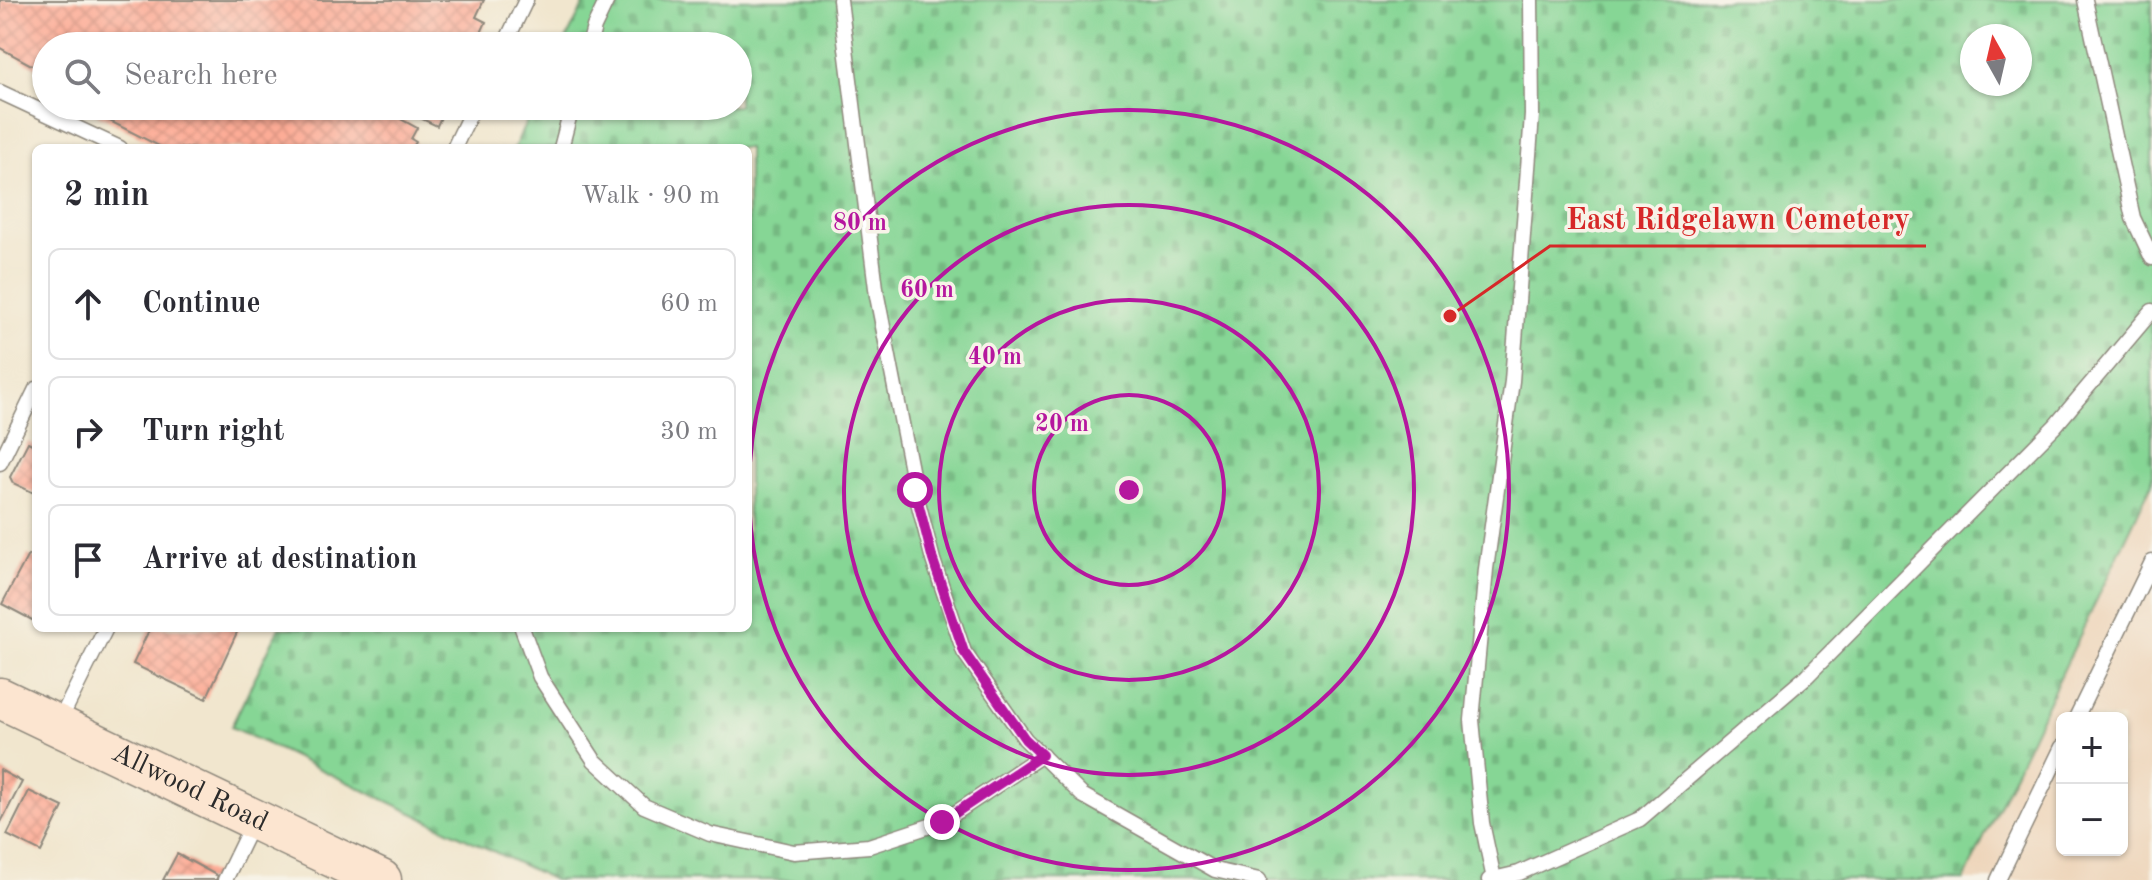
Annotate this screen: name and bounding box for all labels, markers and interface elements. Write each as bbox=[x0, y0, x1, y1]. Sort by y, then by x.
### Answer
north arrow bbox=[1960, 24, 2032, 96]
search box bbox=[32, 32, 752, 120]
icon: search bbox=[60, 54, 104, 98]
text: Search here bbox=[124, 61, 278, 91]
text: 2 min bbox=[64, 179, 149, 213]
text: Walk · 90 m bbox=[581, 183, 720, 209]
callout: East Ridgelawn Cemetery bbox=[1550, 192, 1926, 246]
text: East Ridgelawn Cemetery bbox=[1566, 206, 1910, 236]
text: 80 m bbox=[833, 212, 887, 236]
text: 60 m bbox=[900, 279, 954, 303]
icon: ahead bbox=[66, 282, 110, 326]
text: Continue bbox=[142, 289, 261, 319]
text: 60 m bbox=[660, 291, 718, 317]
text: 40 m bbox=[968, 346, 1022, 370]
icon: right bbox=[66, 410, 110, 454]
text: 20 m bbox=[1035, 413, 1089, 437]
text: Turn right bbox=[142, 417, 284, 447]
text: 30 m bbox=[660, 419, 718, 445]
route start bbox=[897, 472, 933, 508]
centre of rings bbox=[1115, 476, 1143, 504]
icon: arrive bbox=[66, 538, 110, 582]
text: Arrive at destination bbox=[142, 545, 417, 575]
map controls bbox=[2056, 712, 2128, 856]
button: + bbox=[2056, 712, 2128, 784]
street label: Allwood Road bbox=[107, 739, 272, 838]
button: − bbox=[2056, 784, 2128, 856]
route end bbox=[924, 804, 960, 840]

